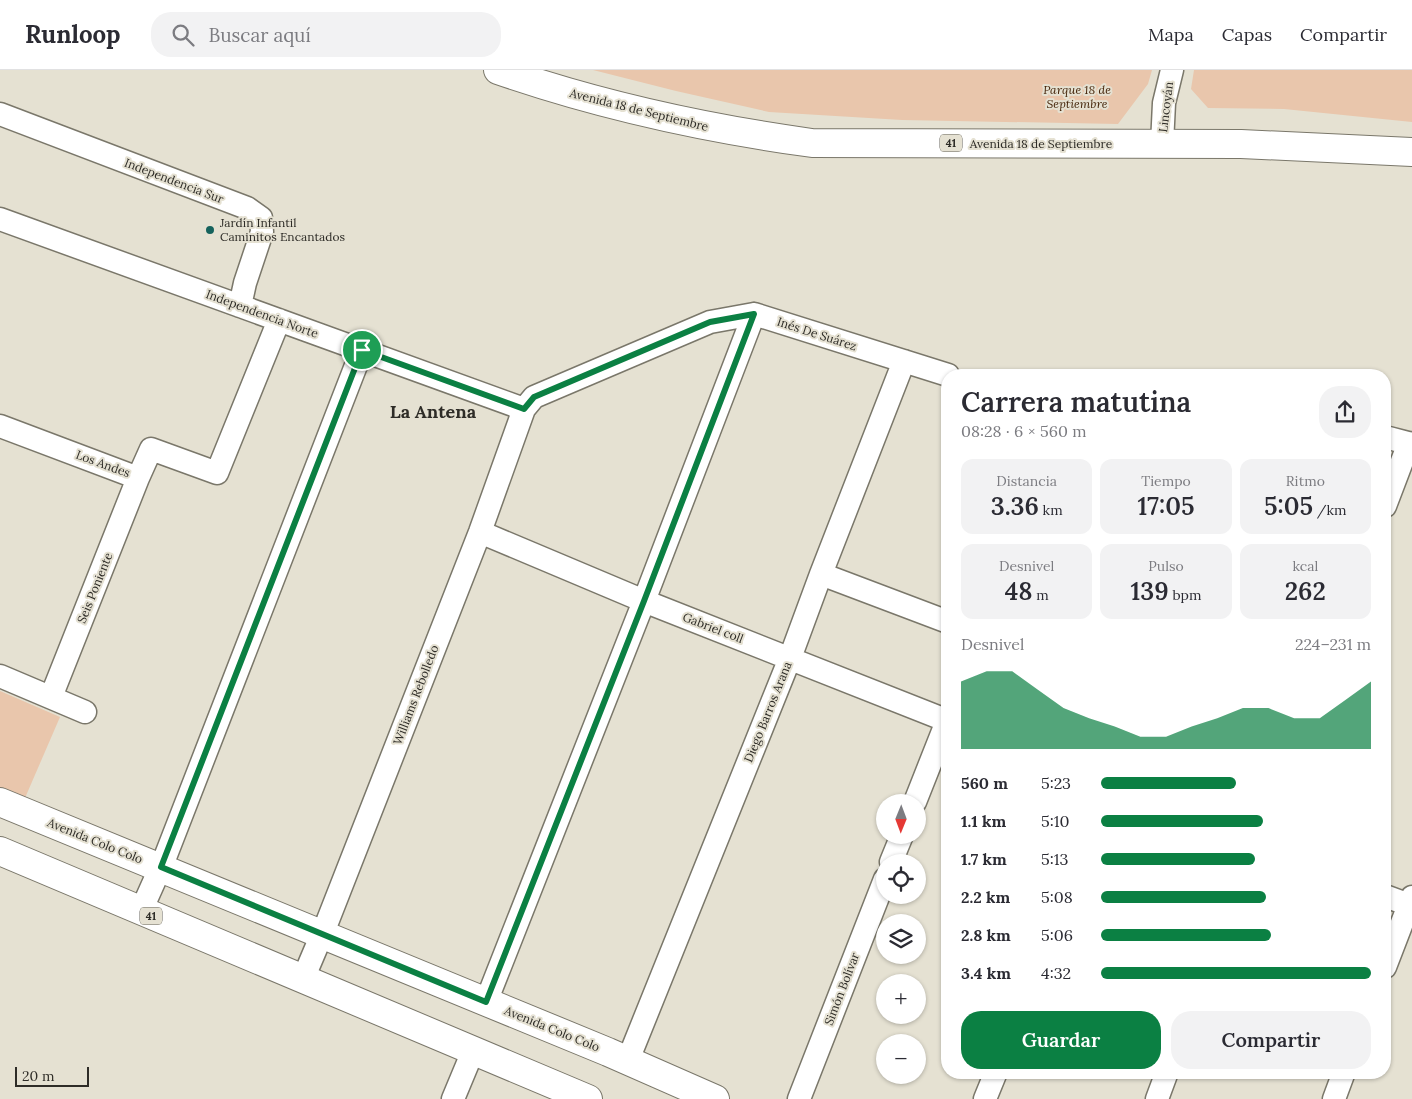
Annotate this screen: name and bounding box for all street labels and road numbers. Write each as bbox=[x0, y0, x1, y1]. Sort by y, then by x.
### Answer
street label: Lincoyán bbox=[1155, 81, 1176, 133]
street label: Avenida 18 de Septiembre bbox=[567, 85, 710, 134]
road number: 41 bbox=[940, 134, 962, 152]
street label: Avenida 18 de Septiembre bbox=[969, 136, 1113, 151]
street label: Independencia Sur bbox=[122, 155, 227, 207]
street label: Independencia Norte bbox=[204, 286, 321, 341]
street label: Inés De Suárez bbox=[775, 314, 859, 353]
street label: Los Andes bbox=[74, 447, 133, 480]
street label: Seis Poniente bbox=[74, 550, 116, 625]
street label: Gabriel coll bbox=[681, 609, 746, 646]
street label: Williams Rebolledo bbox=[390, 643, 441, 747]
street label: Diego Barros Arana bbox=[740, 659, 795, 764]
street label: Avenida Colo Colo bbox=[44, 814, 145, 867]
road number: 41 bbox=[140, 908, 162, 924]
street label: Simón Bolívar bbox=[821, 950, 863, 1027]
street label: Avenida Colo Colo bbox=[501, 1002, 602, 1055]

